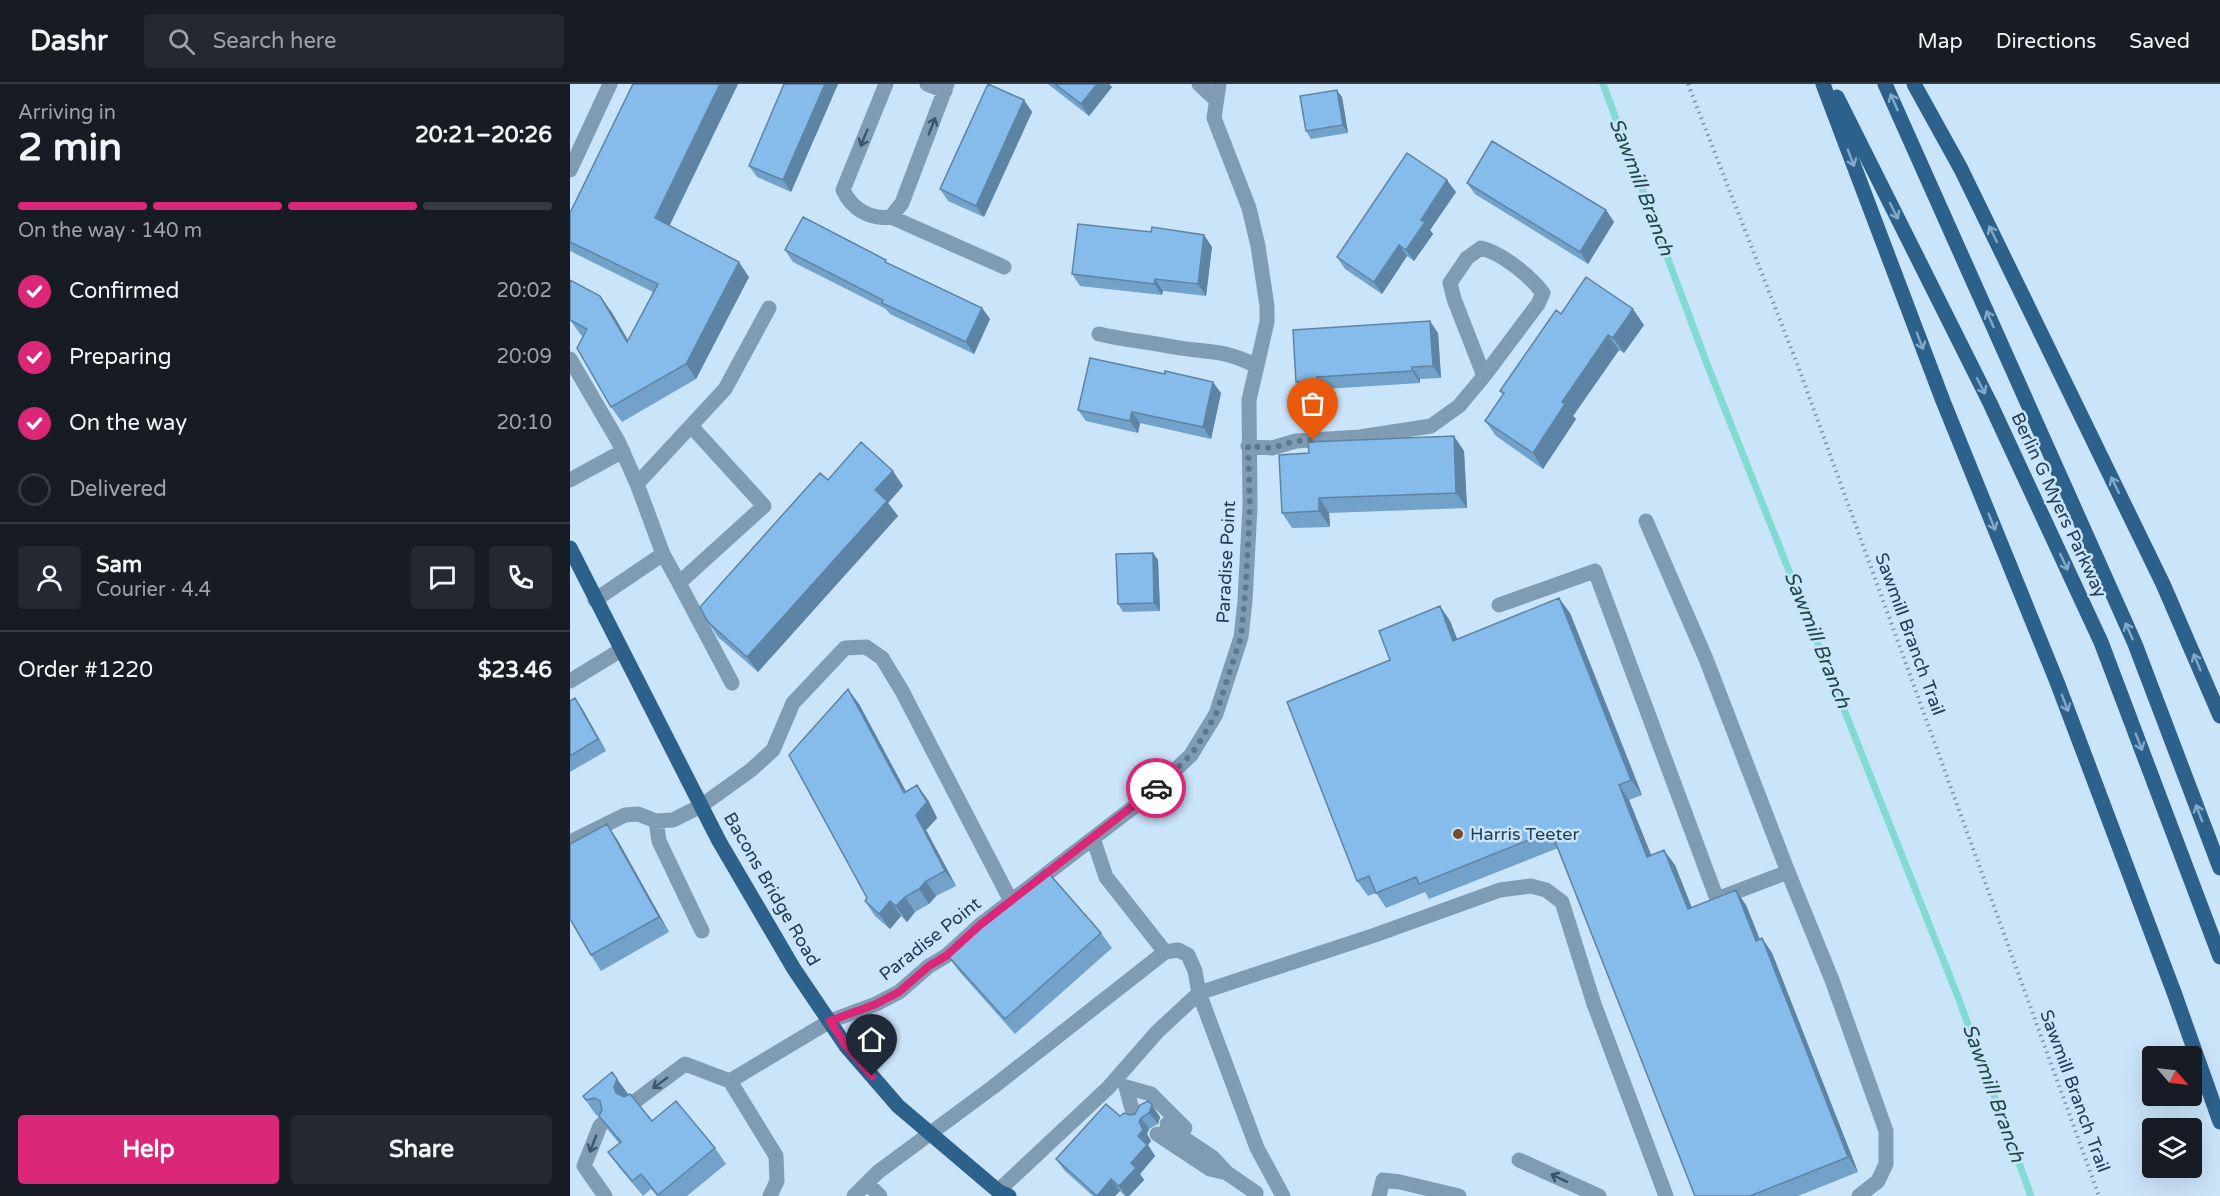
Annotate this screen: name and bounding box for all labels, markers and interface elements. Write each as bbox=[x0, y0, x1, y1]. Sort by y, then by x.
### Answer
search box bbox=[144, 14, 564, 68]
text: Dashr bbox=[30, 24, 108, 58]
icon: search bbox=[165, 25, 198, 58]
text: Search here bbox=[213, 28, 336, 54]
text: Map bbox=[1917, 29, 1963, 54]
text: Directions bbox=[1996, 29, 2096, 54]
text: Saved bbox=[2129, 29, 2190, 54]
one-way arrow bbox=[1887, 94, 1899, 112]
text: Arriving in bbox=[18, 101, 116, 125]
water label: Sawmill Branch bbox=[1604, 115, 1679, 260]
one-way arrow bbox=[927, 117, 938, 136]
text: 20:21–20:26 bbox=[415, 122, 552, 148]
text: 2 min bbox=[18, 124, 122, 171]
one-way arrow bbox=[858, 129, 869, 147]
one-way arrow bbox=[1846, 148, 1857, 167]
one-way arrow bbox=[1889, 202, 1900, 220]
text: On the way · 140 m bbox=[18, 219, 202, 243]
one-way arrow bbox=[1986, 226, 1998, 244]
icon: check bbox=[18, 275, 51, 308]
text: Confirmed bbox=[69, 278, 179, 304]
text: 20:02 bbox=[497, 279, 552, 303]
one-way arrow bbox=[1984, 310, 1995, 328]
one-way arrow bbox=[1915, 331, 1926, 349]
icon: check bbox=[18, 341, 51, 374]
text: Preparing bbox=[69, 344, 172, 370]
text: 20:09 bbox=[497, 345, 552, 369]
one-way arrow bbox=[1976, 376, 1988, 394]
pin bbox=[1287, 378, 1338, 440]
icon: bag bbox=[1296, 387, 1329, 420]
icon: check bbox=[18, 407, 51, 440]
street label: Berlin G Myers Parkway bbox=[2006, 409, 2112, 601]
text: On the way bbox=[69, 410, 187, 436]
text: 20:10 bbox=[497, 411, 552, 435]
text: Delivered bbox=[69, 476, 167, 502]
one-way arrow bbox=[2109, 477, 2120, 495]
street label: Paradise Point bbox=[1212, 500, 1240, 624]
one-way arrow bbox=[1987, 512, 1998, 531]
button: person bbox=[18, 546, 81, 609]
button: chat bbox=[411, 546, 474, 609]
button: phone bbox=[489, 546, 552, 609]
street label: Sawmill Branch Trail bbox=[1870, 550, 1950, 718]
text: Sam bbox=[96, 552, 142, 578]
one-way arrow bbox=[2059, 553, 2070, 571]
water label: Sawmill Branch bbox=[1779, 568, 1856, 713]
text: Courier · 4.4 bbox=[96, 578, 211, 602]
one-way arrow bbox=[2123, 623, 2134, 641]
one-way arrow bbox=[2191, 654, 2202, 672]
text: Order #1220 bbox=[18, 657, 153, 683]
text: $23.46 bbox=[478, 657, 552, 683]
one-way arrow bbox=[2060, 693, 2071, 712]
one-way arrow bbox=[2134, 732, 2145, 751]
courier bbox=[1126, 758, 1186, 818]
icon: car bbox=[1140, 772, 1173, 805]
one-way arrow bbox=[2193, 804, 2204, 823]
street label: Bacons Bridge Road bbox=[719, 808, 825, 970]
place label: Harris Teeter bbox=[1470, 823, 1579, 845]
marker: Harris Teeter bbox=[1451, 827, 1465, 841]
street label: Paradise Point bbox=[875, 892, 985, 986]
street label: Sawmill Branch Trail bbox=[2035, 1007, 2115, 1175]
pin bbox=[846, 1014, 897, 1076]
water label: Sawmill Branch bbox=[1957, 1021, 2029, 1166]
icon: home bbox=[855, 1023, 888, 1056]
north arrow bbox=[2142, 1046, 2202, 1106]
map controls bbox=[2142, 1046, 2202, 1178]
one-way arrow bbox=[652, 1077, 668, 1089]
button: Help bbox=[18, 1115, 279, 1184]
button: Share bbox=[291, 1115, 552, 1184]
button: layers bbox=[2142, 1118, 2202, 1178]
one-way arrow bbox=[587, 1134, 598, 1153]
one-way arrow bbox=[1550, 1171, 1568, 1183]

